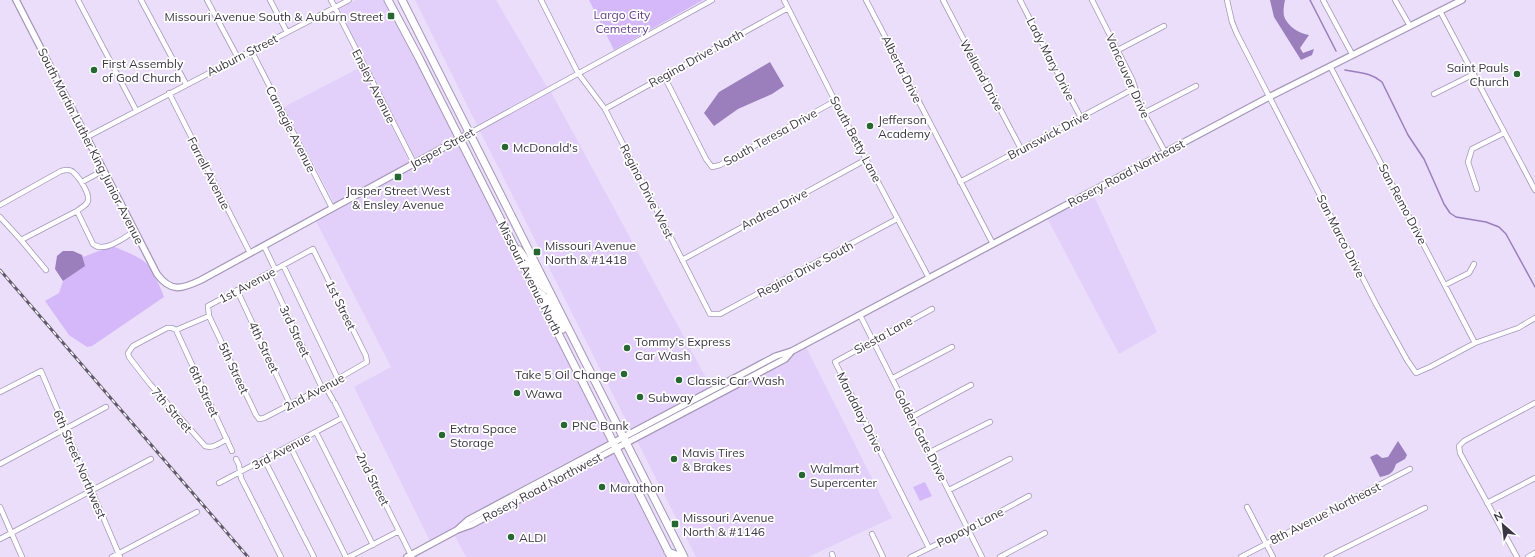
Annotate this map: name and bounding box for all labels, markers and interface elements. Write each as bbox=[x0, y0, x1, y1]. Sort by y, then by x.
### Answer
park label: Largo City Cemetery bbox=[594, 7, 651, 36]
place label: Missouri Avenue South & Auburn Street bbox=[165, 9, 383, 24]
marker: Missouri Avenue South & Auburn Street bbox=[386, 11, 396, 21]
street label: Lady Mary Drive bbox=[1024, 15, 1078, 103]
street label: Regina Drive North bbox=[646, 26, 746, 90]
street label: Auburn Street bbox=[204, 31, 280, 79]
street label: Vancouver Drive bbox=[1103, 31, 1153, 121]
street label: Alberta Drive bbox=[879, 33, 925, 105]
street label: Welland Drive bbox=[957, 37, 1007, 113]
street label: South Martin Luther King Junior Avenue bbox=[35, 45, 147, 247]
street label: Ensley Avenue bbox=[349, 47, 399, 125]
place label: First Assembly of God Church bbox=[102, 56, 184, 85]
place label: Saint Pauls Church bbox=[1447, 60, 1509, 89]
marker: First Assembly of God Church bbox=[89, 65, 99, 75]
marker: Saint Pauls Church bbox=[1512, 69, 1522, 79]
street label: Carnegie Avenue bbox=[263, 83, 319, 175]
street label: South Betty Lane bbox=[827, 93, 885, 185]
street label: South Teresa Drive bbox=[721, 105, 819, 169]
street label: Brunswick Drive bbox=[1005, 107, 1091, 163]
place label: Jefferson Academy bbox=[878, 112, 931, 141]
marker: Jefferson Academy bbox=[865, 121, 875, 131]
street label: Jasper Street bbox=[407, 124, 477, 172]
street label: Farrell Avenue bbox=[184, 134, 234, 212]
street label: Rosery Road Northeast bbox=[1065, 136, 1187, 210]
place label: McDonald's bbox=[513, 140, 578, 155]
street label: Regina Drive West bbox=[617, 141, 677, 241]
marker: McDonald's bbox=[500, 142, 510, 152]
street label: San Remo Drive bbox=[1375, 161, 1431, 247]
marker: Jasper Street West & Ensley Avenue bbox=[393, 172, 403, 182]
place label: Jasper Street West & Ensley Avenue bbox=[346, 183, 450, 212]
street label: Andrea Drive bbox=[738, 185, 810, 233]
street label: San Marco Drive bbox=[1314, 192, 1368, 280]
street label: Missouri Avenue North bbox=[495, 219, 565, 337]
street label: Regina Drive South bbox=[754, 237, 856, 301]
place label: Missouri Avenue North & #1418 bbox=[545, 238, 636, 267]
marker: Missouri Avenue North & #1418 bbox=[532, 247, 542, 257]
street label: 1st Avenue bbox=[216, 264, 278, 306]
street label: 1st Street bbox=[323, 278, 359, 332]
street label: 3rd Street bbox=[277, 303, 313, 359]
street label: Siesta Lane bbox=[851, 313, 915, 357]
street label: 4th Street bbox=[246, 319, 282, 375]
place label: Tommy's Express Car Wash bbox=[635, 334, 731, 363]
street label: 5th Street bbox=[216, 340, 252, 396]
marker: Tommy's Express Car Wash bbox=[622, 343, 632, 353]
street label: 6th Street bbox=[186, 363, 222, 419]
place label: Take 5 Oil Change bbox=[515, 367, 616, 382]
marker: Take 5 Oil Change bbox=[619, 369, 629, 379]
street label: 2nd Avenue bbox=[281, 370, 347, 414]
street label: Mandalay Drive bbox=[833, 370, 887, 454]
place label: Classic Car Wash bbox=[687, 373, 785, 388]
marker: Classic Car Wash bbox=[674, 375, 684, 385]
street label: 7th Street bbox=[148, 384, 196, 436]
place label: Wawa bbox=[525, 386, 562, 401]
street label: Golden Gate Drive bbox=[891, 387, 951, 483]
marker: Wawa bbox=[512, 388, 522, 398]
place label: Subway bbox=[648, 390, 694, 405]
marker: Subway bbox=[635, 392, 645, 402]
street label: 6th Street Northwest bbox=[50, 407, 110, 521]
place label: PNC Bank bbox=[572, 418, 630, 433]
marker: PNC Bank bbox=[559, 420, 569, 430]
place label: Extra Space Storage bbox=[450, 421, 517, 450]
street label: 3rd Avenue bbox=[249, 429, 313, 473]
marker: Extra Space Storage bbox=[437, 430, 447, 440]
place label: Mavis Tires & Brakes bbox=[682, 445, 745, 474]
street label: Rosery Road Northwest bbox=[480, 449, 604, 525]
street label: 2nd Street bbox=[353, 450, 393, 508]
marker: Mavis Tires & Brakes bbox=[669, 454, 679, 464]
place label: Walmart Supercenter bbox=[810, 461, 877, 490]
marker: Walmart Supercenter bbox=[797, 470, 807, 480]
street label: 8th Avenue Northeast bbox=[1267, 479, 1383, 547]
place label: Marathon bbox=[610, 480, 664, 495]
marker: Marathon bbox=[597, 482, 607, 492]
street label: Papaya Lane bbox=[934, 504, 1006, 550]
north arrow bbox=[1483, 505, 1523, 545]
text: N bbox=[1491, 508, 1505, 524]
place label: Missouri Avenue North & #1146 bbox=[683, 510, 774, 539]
marker: Missouri Avenue North & #1146 bbox=[670, 519, 680, 529]
place label: ALDI bbox=[519, 530, 546, 545]
marker: ALDI bbox=[506, 532, 516, 542]

